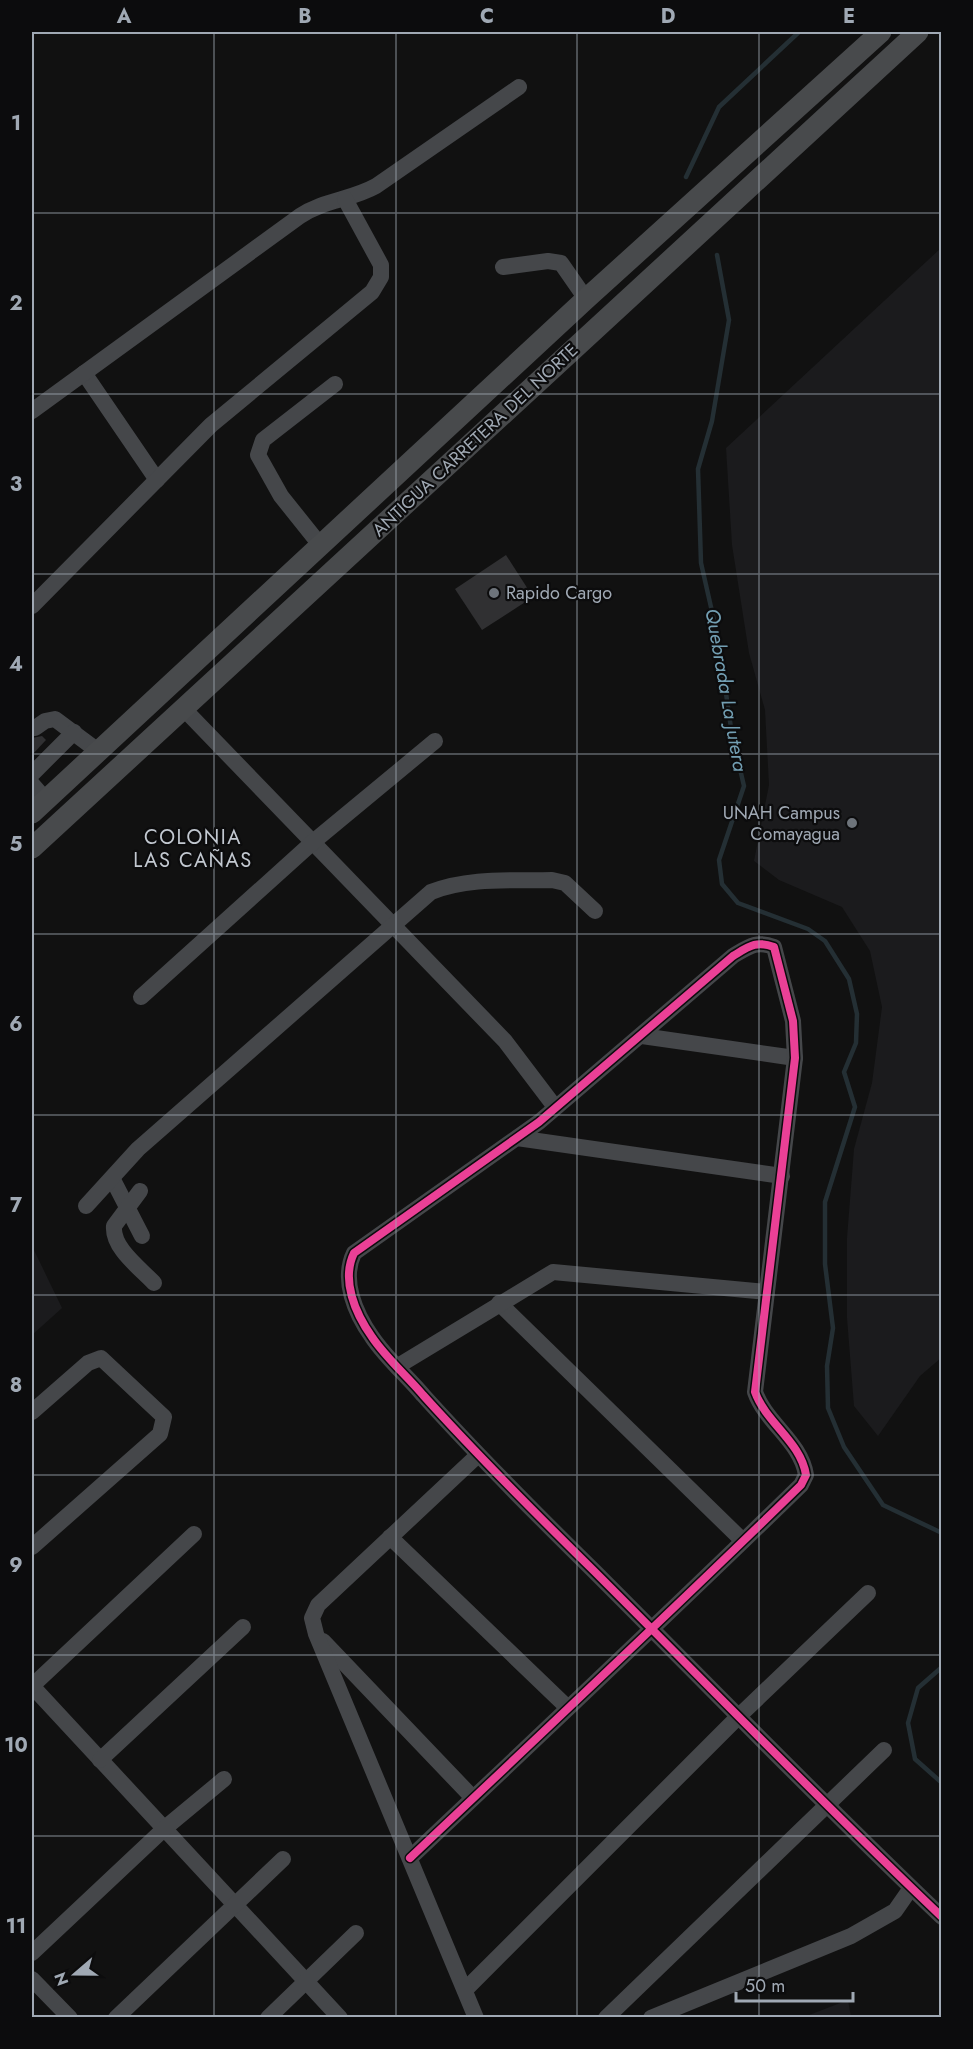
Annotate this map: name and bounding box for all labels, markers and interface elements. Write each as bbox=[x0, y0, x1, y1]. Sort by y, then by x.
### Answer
text: A bbox=[116, 2, 132, 31]
text: B bbox=[298, 2, 312, 31]
text: C bbox=[480, 2, 494, 31]
text: D bbox=[661, 2, 675, 31]
text: E bbox=[843, 2, 855, 31]
text: 1 bbox=[11, 109, 21, 138]
text: 2 bbox=[9, 289, 23, 318]
street label: ANTIGUA CARRETERA DEL NORTE bbox=[366, 337, 584, 543]
text: 3 bbox=[10, 470, 22, 499]
place label: Rapido Cargo bbox=[506, 580, 612, 606]
marker: Rapido Cargo bbox=[487, 586, 501, 600]
water label: Quebrada La Jutera bbox=[697, 606, 755, 774]
text: 4 bbox=[9, 650, 23, 679]
place label: UNAH Campus Comayagua bbox=[723, 800, 840, 847]
marker: UNAH Campus Comayagua bbox=[845, 816, 859, 830]
district label: COLONIA LAS CAÑAS bbox=[133, 823, 253, 875]
text: 5 bbox=[10, 830, 23, 859]
text: 6 bbox=[9, 1010, 23, 1039]
text: 7 bbox=[10, 1191, 23, 1220]
text: 8 bbox=[10, 1371, 22, 1400]
text: 9 bbox=[9, 1551, 23, 1580]
text: 10 bbox=[4, 1731, 28, 1760]
text: 11 bbox=[6, 1912, 26, 1941]
north arrow bbox=[45, 1944, 105, 2004]
scale bar bbox=[736, 1965, 853, 2003]
text: N bbox=[48, 1969, 74, 1989]
text: 50 m bbox=[745, 1973, 785, 1999]

